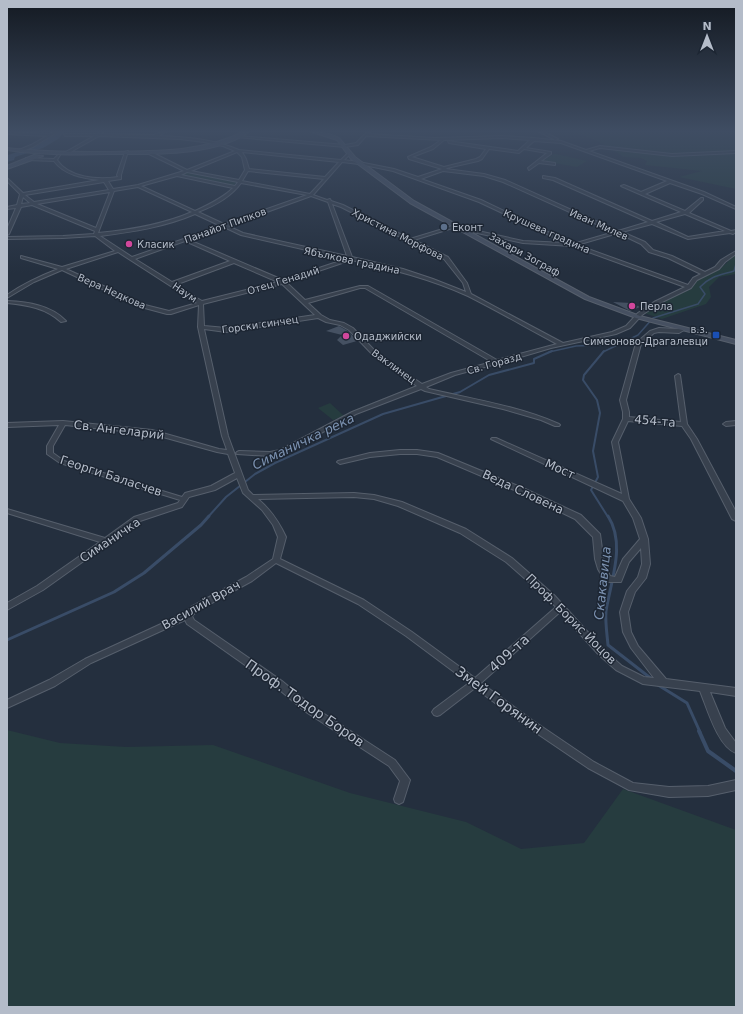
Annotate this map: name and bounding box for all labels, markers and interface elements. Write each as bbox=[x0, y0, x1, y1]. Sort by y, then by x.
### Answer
north arrow bbox=[687, 16, 727, 56]
text: N bbox=[702, 20, 712, 33]
street label: Панайот Пипков bbox=[183, 205, 268, 245]
street label: Христина Морфова bbox=[350, 207, 445, 262]
street label: Крушева градина bbox=[502, 207, 592, 256]
street label: Иван Милев bbox=[568, 207, 630, 242]
marker: Еконт bbox=[439, 222, 449, 232]
place label: Еконт bbox=[452, 222, 483, 233]
street label: Захари Зограф bbox=[487, 230, 562, 278]
marker: Класик bbox=[124, 239, 134, 249]
place label: Класик bbox=[137, 239, 175, 250]
street label: Ябълкова градина bbox=[303, 245, 401, 276]
street label: Отец Генадий bbox=[246, 264, 320, 297]
street label: Вера Недкова bbox=[76, 271, 148, 311]
street label: Наум bbox=[170, 280, 199, 305]
marker: Перла bbox=[627, 301, 637, 311]
place label: Перла bbox=[640, 301, 673, 312]
street label: Горски синчец bbox=[221, 314, 299, 335]
place label: в.з. Симеоново-Драгалевци bbox=[583, 324, 708, 347]
marker: в.з. Симеоново-Драгалевци bbox=[711, 330, 721, 340]
marker: Одаджийски bbox=[341, 331, 351, 341]
place label: Одаджийски bbox=[354, 331, 422, 342]
street label: Ваклинец bbox=[370, 347, 418, 386]
street label: Св. Горазд bbox=[466, 350, 523, 377]
water label: Симаничка река bbox=[250, 410, 357, 473]
street label: 454-та bbox=[634, 412, 676, 430]
street label: Св. Ангеларий bbox=[73, 418, 165, 442]
street label: Георги Баласчев bbox=[58, 453, 164, 499]
street label: Мост bbox=[543, 456, 577, 482]
street label: Веда Словена bbox=[480, 467, 566, 517]
street label: Симаничка bbox=[77, 515, 143, 565]
water label: Скакавица bbox=[591, 546, 614, 620]
street label: Проф. Борис Йоцов bbox=[523, 570, 620, 667]
street label: Василий Врач bbox=[159, 578, 243, 632]
street label: 409-та bbox=[486, 631, 532, 675]
street label: Проф. Тодор Боров bbox=[242, 656, 368, 750]
street label: Змей Горянин bbox=[452, 663, 546, 737]

